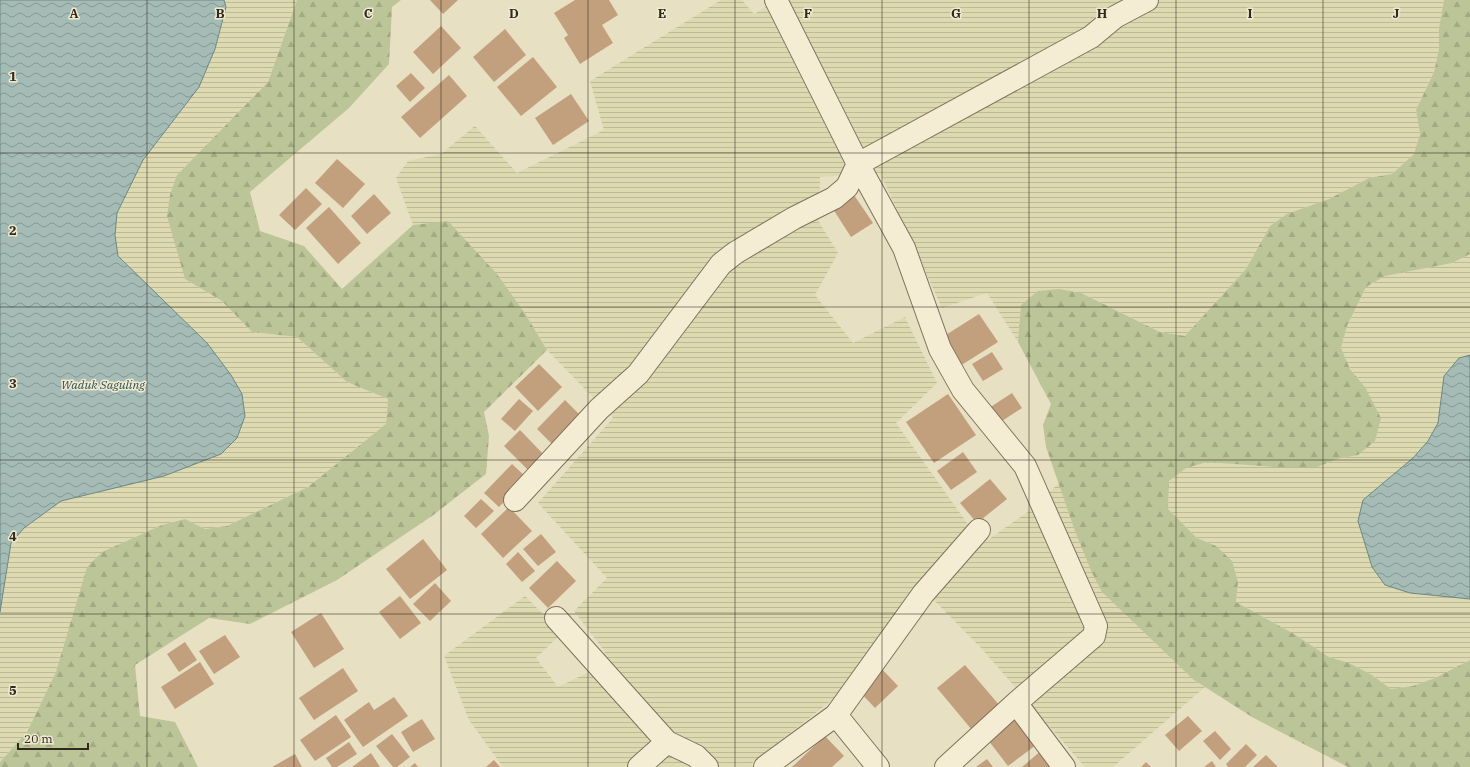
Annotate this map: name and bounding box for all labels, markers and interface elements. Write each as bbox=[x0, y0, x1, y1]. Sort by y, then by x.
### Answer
text: A bbox=[69, 5, 79, 22]
text: B bbox=[215, 5, 225, 22]
text: C bbox=[364, 5, 373, 22]
text: D bbox=[509, 5, 519, 22]
text: E bbox=[658, 5, 666, 22]
text: F bbox=[804, 5, 812, 22]
text: G bbox=[951, 5, 961, 22]
text: H bbox=[1097, 5, 1108, 22]
text: I bbox=[1248, 5, 1253, 22]
text: J bbox=[1393, 5, 1400, 22]
text: 1 bbox=[9, 68, 17, 85]
text: 2 bbox=[9, 222, 17, 239]
text: 3 bbox=[9, 375, 17, 392]
water label: Waduk Saguling bbox=[61, 377, 145, 392]
text: 4 bbox=[9, 528, 17, 545]
text: 5 bbox=[9, 682, 17, 699]
scale bar bbox=[18, 725, 88, 751]
text: 20 m bbox=[24, 731, 53, 746]

